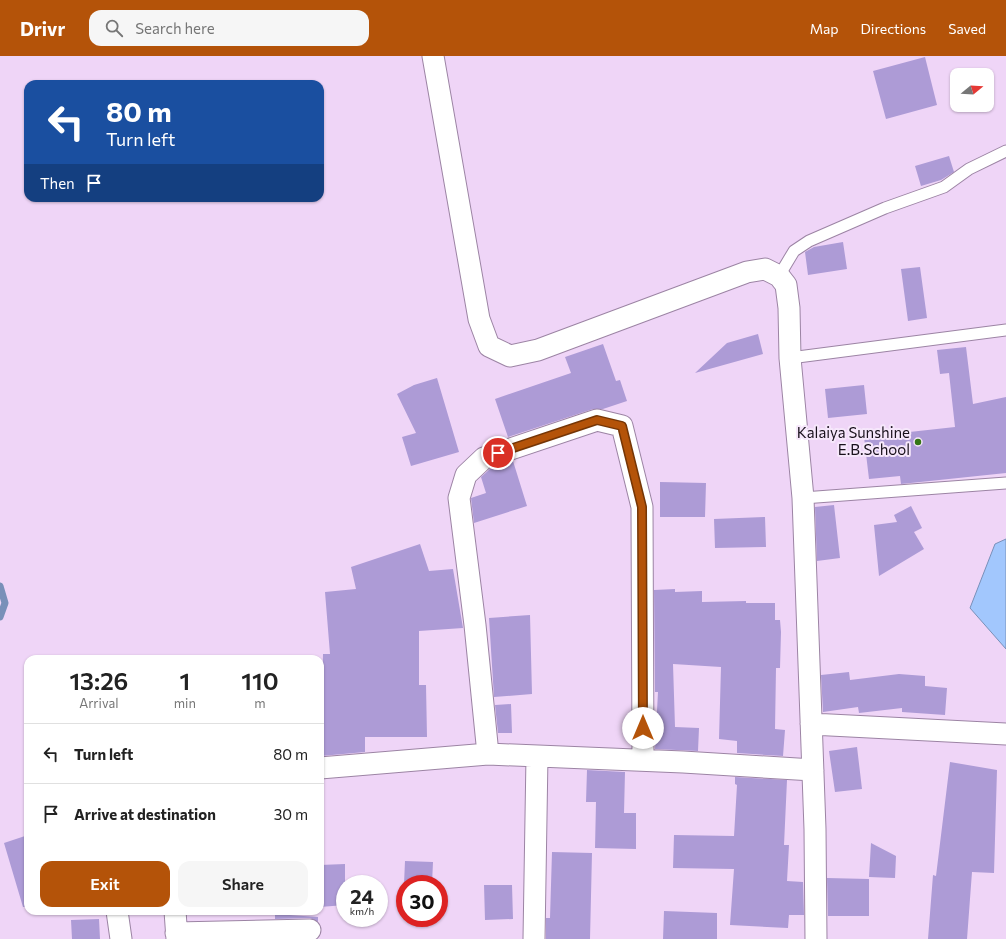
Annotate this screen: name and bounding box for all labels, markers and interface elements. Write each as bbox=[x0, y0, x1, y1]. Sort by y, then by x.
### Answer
search box bbox=[89, 10, 369, 46]
text: Drivr bbox=[20, 17, 65, 40]
icon: search bbox=[103, 17, 125, 39]
text: Search here bbox=[135, 19, 215, 37]
text: Map bbox=[810, 20, 839, 37]
text: Directions bbox=[861, 20, 926, 37]
text: Saved bbox=[948, 20, 986, 37]
north arrow bbox=[950, 68, 994, 112]
map controls bbox=[950, 68, 994, 112]
text: 80 m bbox=[106, 94, 172, 128]
icon: left bbox=[40, 96, 92, 148]
text: Turn left bbox=[106, 128, 175, 150]
icon: arrive bbox=[83, 172, 105, 194]
text: Then bbox=[40, 174, 75, 192]
place label: Kalaiya Sunshine E.B.School bbox=[797, 423, 910, 458]
pin bbox=[481, 436, 515, 470]
marker: Kalaiya Sunshine E.B.School bbox=[913, 437, 923, 447]
icon: arrive bbox=[487, 442, 509, 464]
text: 13:26 bbox=[69, 666, 128, 695]
text: 1 bbox=[179, 666, 190, 695]
text: 110 bbox=[241, 666, 279, 695]
text: Arrival bbox=[79, 695, 119, 711]
text: min bbox=[174, 695, 196, 711]
text: m bbox=[254, 695, 266, 711]
position arrow bbox=[622, 707, 664, 749]
icon: left bbox=[40, 743, 62, 765]
text: Turn left bbox=[74, 745, 133, 763]
text: 80 m bbox=[273, 745, 308, 763]
icon: arrive bbox=[40, 803, 62, 825]
text: Arrive at destination bbox=[74, 805, 216, 823]
text: 30 m bbox=[274, 805, 308, 823]
button: Exit bbox=[40, 861, 170, 907]
button: Share bbox=[178, 861, 308, 907]
speed limit sign: 30 bbox=[396, 875, 448, 927]
text: 24 bbox=[350, 884, 374, 908]
text: km/h bbox=[350, 905, 374, 917]

